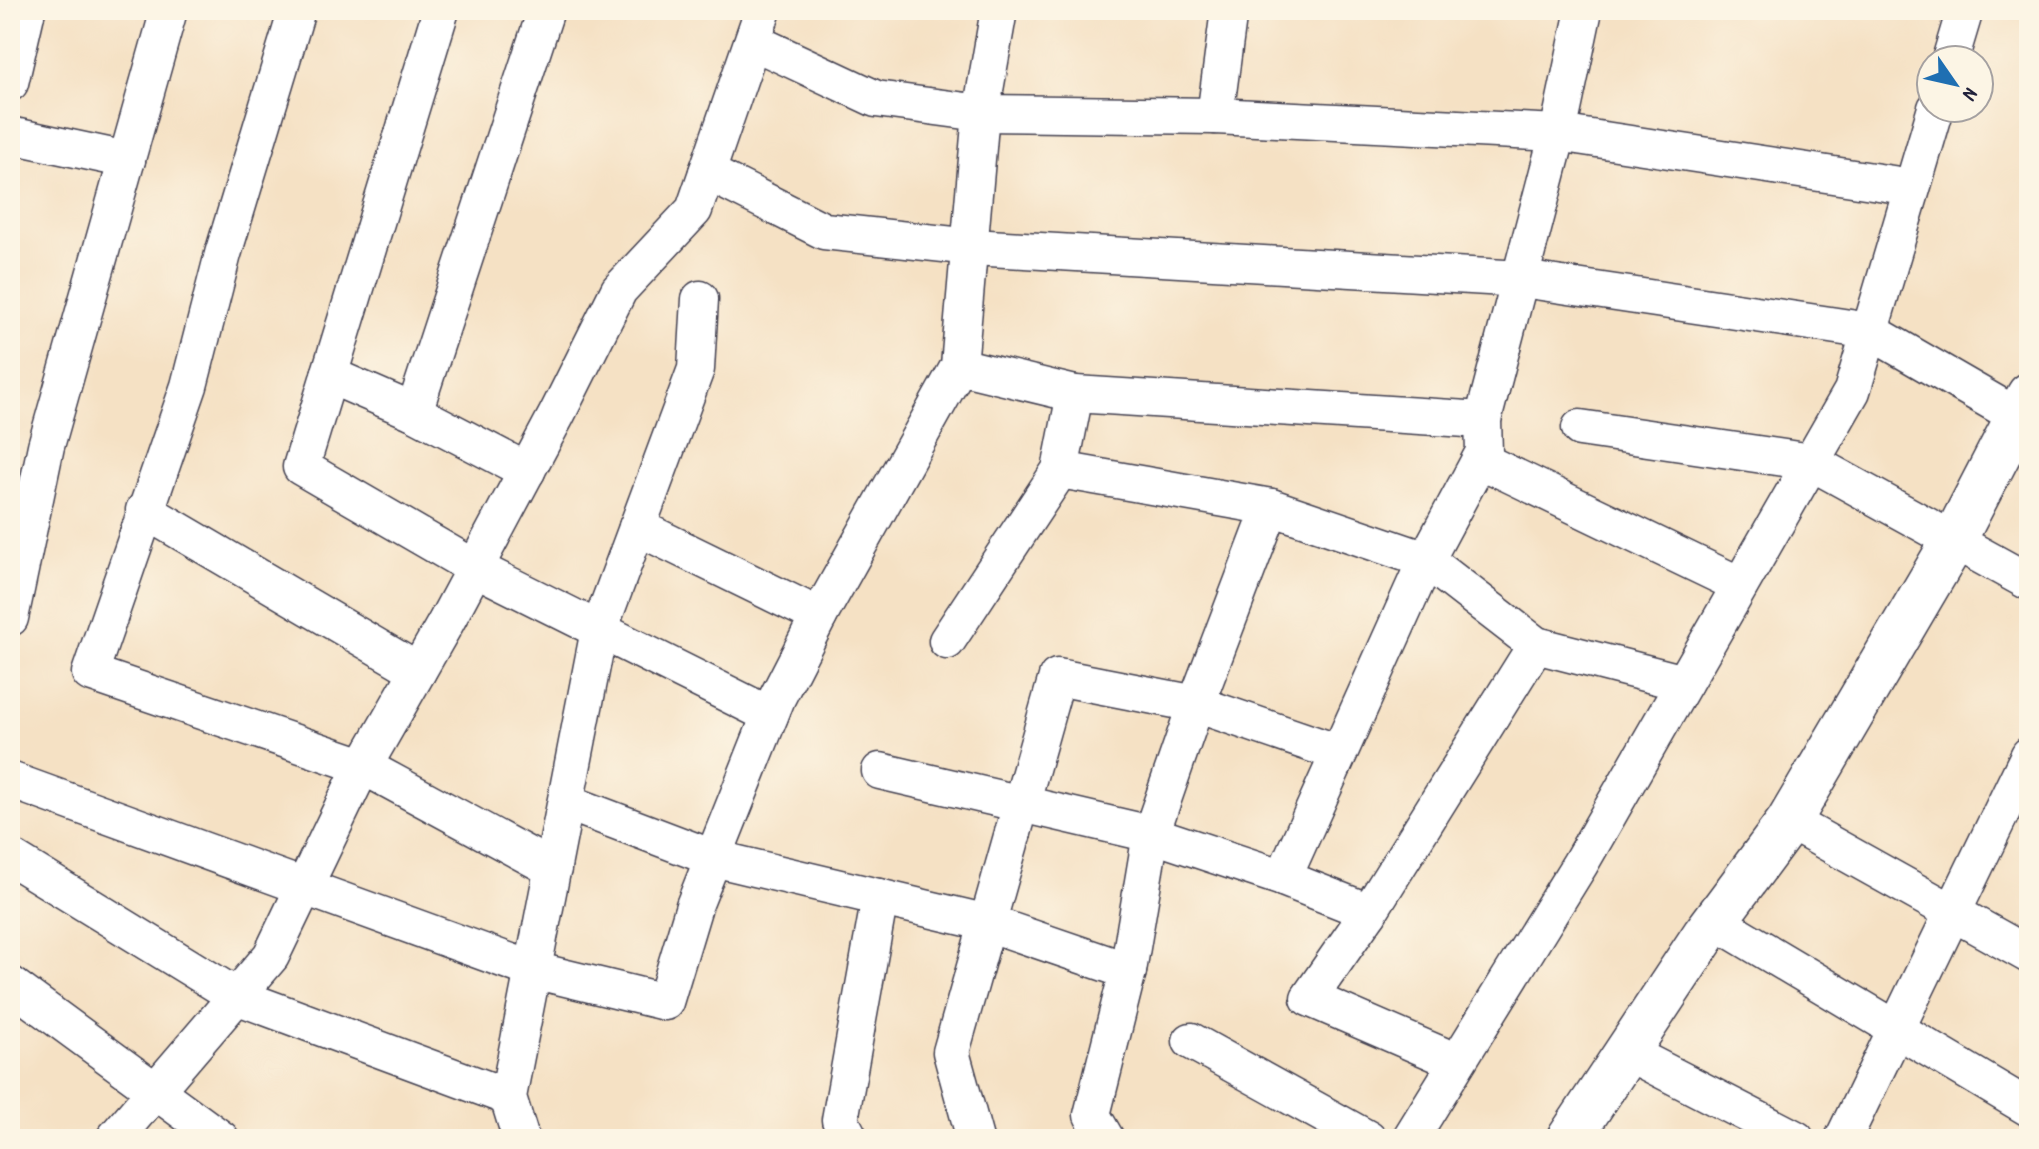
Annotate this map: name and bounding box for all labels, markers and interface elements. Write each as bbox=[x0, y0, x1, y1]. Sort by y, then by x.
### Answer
north arrow bbox=[1915, 44, 1995, 124]
text: N bbox=[1953, 80, 1985, 107]

